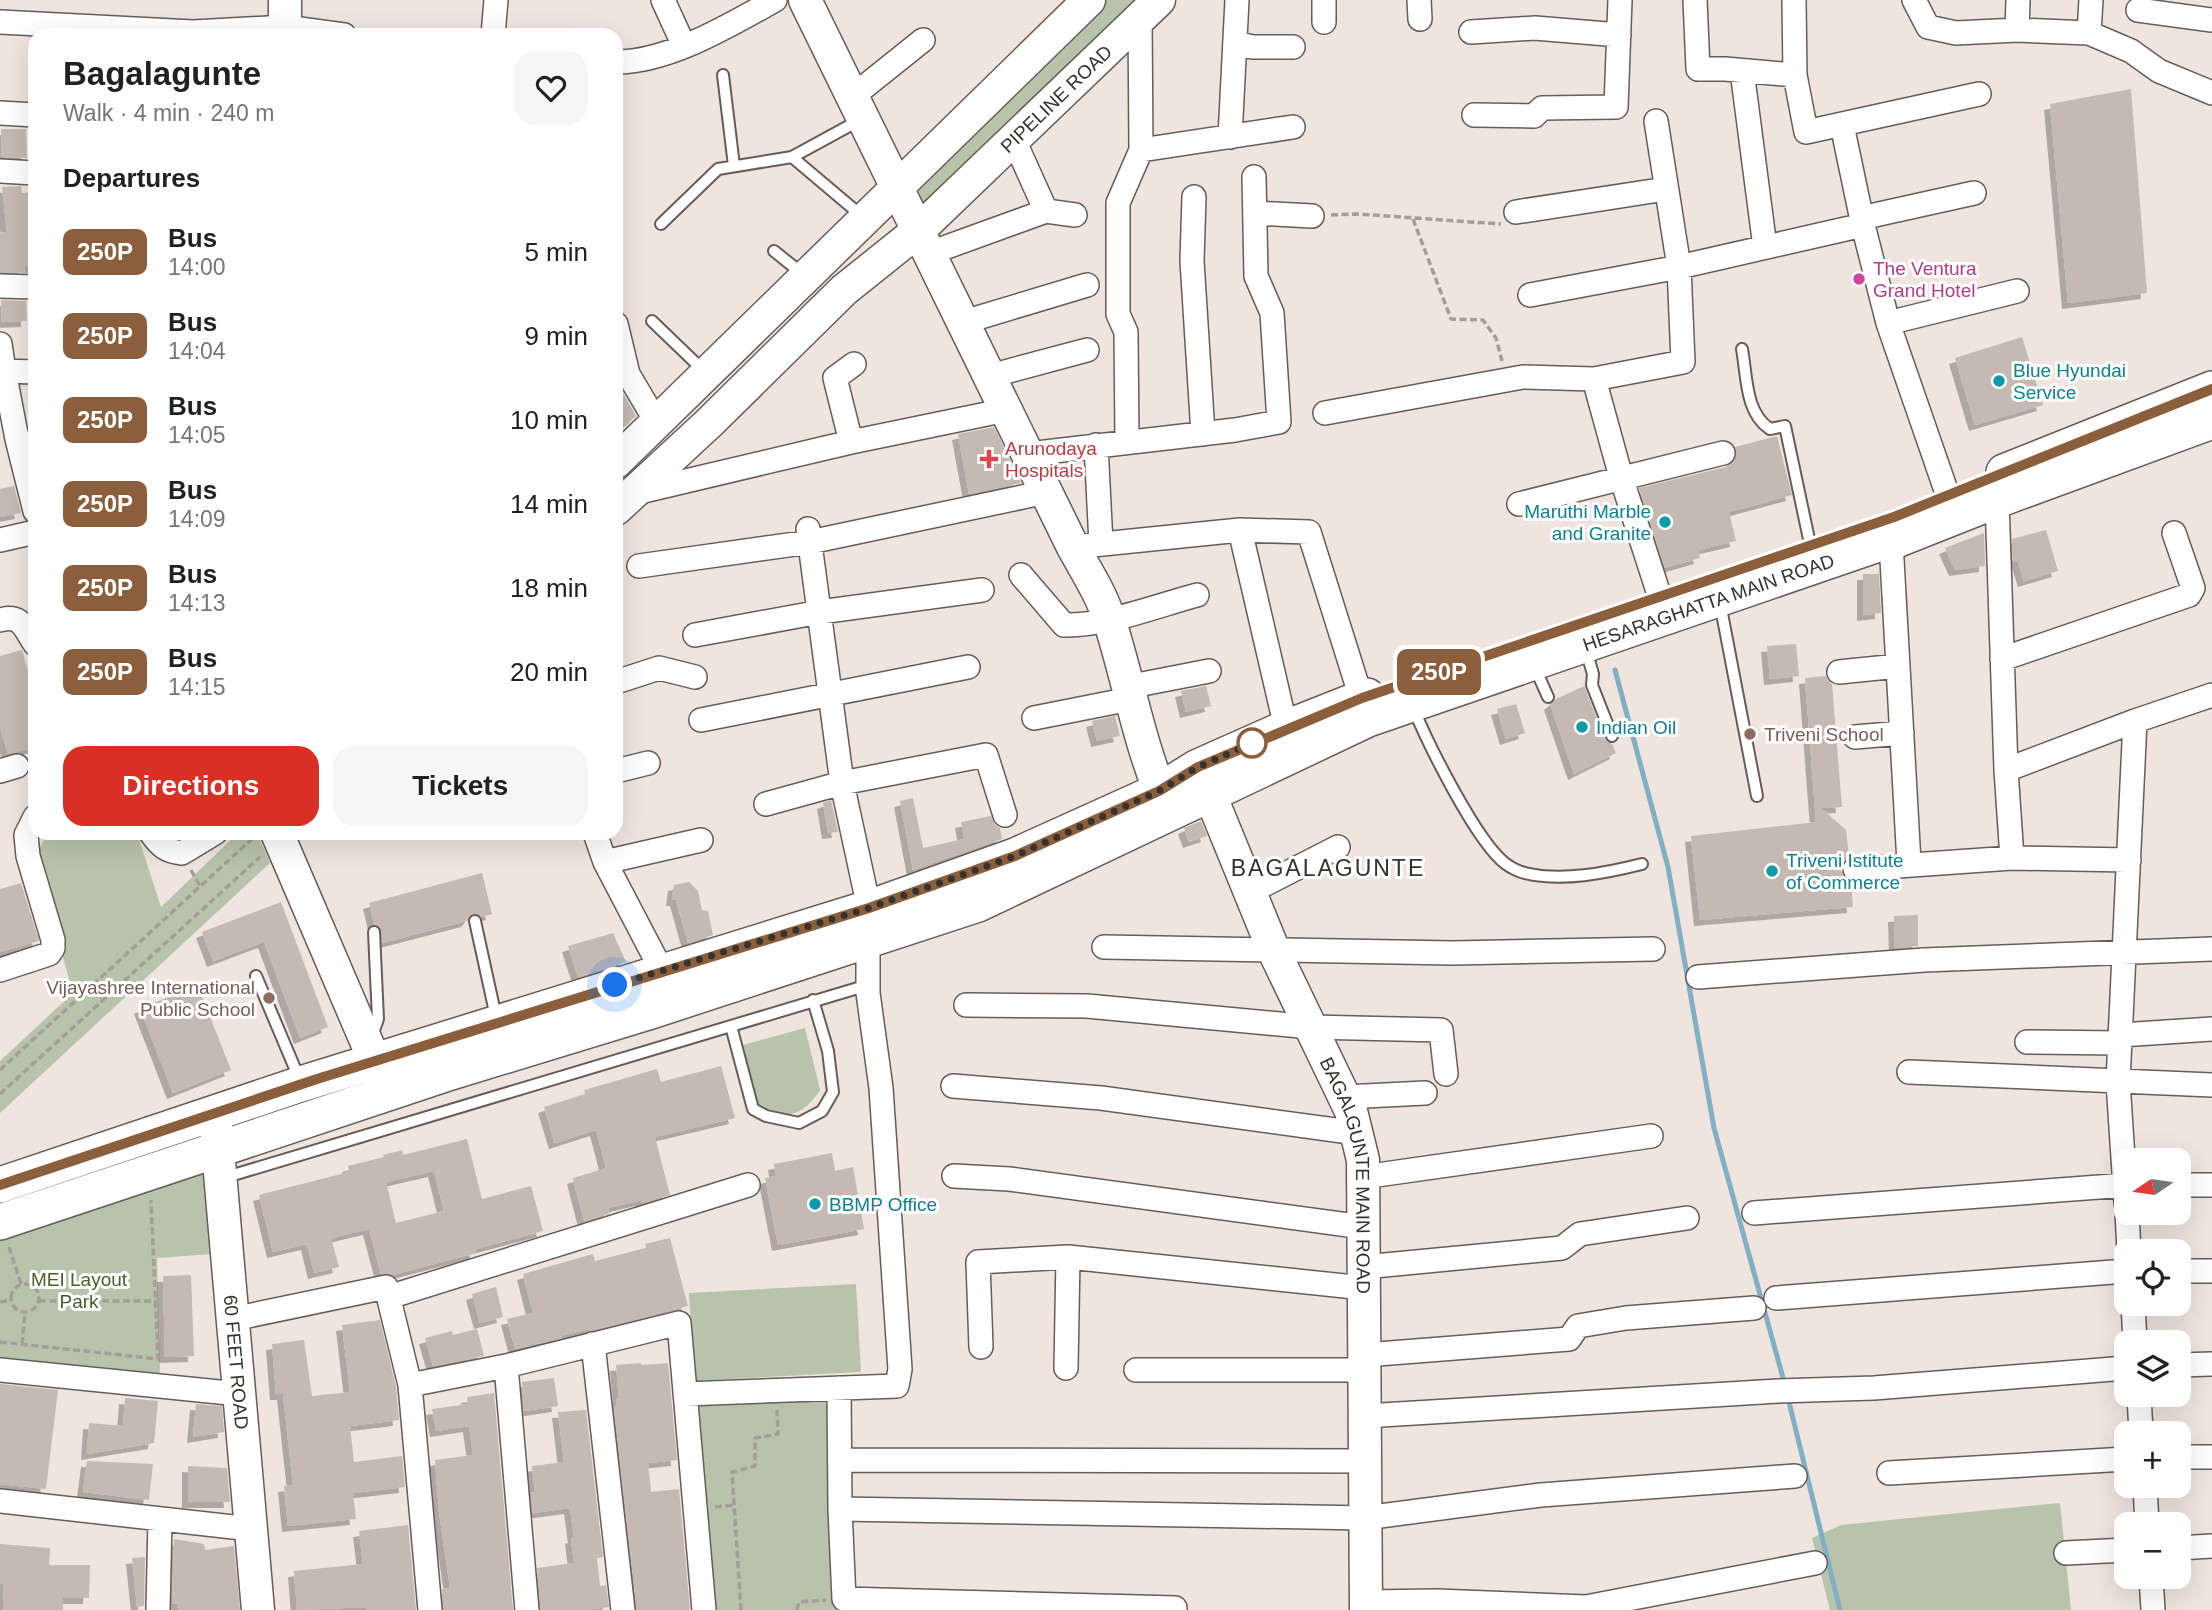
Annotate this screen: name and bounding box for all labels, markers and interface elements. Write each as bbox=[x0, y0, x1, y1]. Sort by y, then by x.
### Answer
street label: PIPELINE ROAD bbox=[996, 41, 1116, 157]
button: heart bbox=[514, 51, 588, 125]
text: Bagalagunte bbox=[63, 55, 261, 92]
text: Walk · 4 min · 240 m bbox=[63, 100, 274, 126]
text: Departures bbox=[63, 163, 200, 193]
text: Bus bbox=[168, 223, 217, 253]
text: 5 min bbox=[524, 237, 588, 267]
text: 250P bbox=[77, 238, 133, 265]
text: 14:00 bbox=[168, 254, 226, 280]
place label: The Ventura Grand Hotel bbox=[1873, 258, 1977, 301]
marker: The Ventura Grand Hotel bbox=[1851, 271, 1867, 287]
text: Bus bbox=[168, 307, 217, 337]
text: 9 min bbox=[524, 321, 588, 351]
text: 250P bbox=[77, 322, 133, 349]
text: 14:04 bbox=[168, 338, 226, 364]
place label: Blue Hyundai Service bbox=[2013, 360, 2126, 403]
marker: Blue Hyundai Service bbox=[1991, 373, 2007, 389]
text: Bus bbox=[168, 391, 217, 421]
text: 10 min bbox=[510, 405, 588, 435]
text: 250P bbox=[77, 406, 133, 433]
text: 14:05 bbox=[168, 422, 226, 448]
place label: Arunodaya Hospitals bbox=[1005, 438, 1097, 481]
marker: Arunodaya Hospitals bbox=[979, 449, 999, 469]
text: Bus bbox=[168, 475, 217, 505]
text: 14 min bbox=[510, 489, 588, 519]
text: 250P bbox=[77, 490, 133, 517]
place label: Maruthi Marble and Granite bbox=[1524, 501, 1651, 544]
text: 14:09 bbox=[168, 506, 226, 532]
marker: Maruthi Marble and Granite bbox=[1657, 514, 1673, 530]
street label: HESARAGHATTA MAIN ROAD bbox=[1580, 550, 1837, 656]
text: Bus bbox=[168, 559, 217, 589]
text: 18 min bbox=[510, 573, 588, 603]
text: 250P bbox=[77, 574, 133, 601]
text: 14:13 bbox=[168, 590, 226, 616]
text: Bus bbox=[168, 643, 217, 673]
line badge: 250P bbox=[1390, 649, 1488, 695]
text: 20 min bbox=[510, 657, 588, 687]
text: 250P bbox=[77, 658, 133, 685]
text: 250P bbox=[1411, 658, 1467, 685]
text: 14:15 bbox=[168, 674, 226, 700]
place label: Indian Oil bbox=[1596, 717, 1676, 738]
marker: Indian Oil bbox=[1574, 719, 1590, 735]
place label: Triveni School bbox=[1764, 724, 1884, 745]
marker: Triveni School bbox=[1742, 726, 1758, 742]
unlabelled marker bbox=[1237, 728, 1267, 758]
button: Directions bbox=[63, 746, 319, 826]
button: Tickets bbox=[333, 746, 588, 826]
place label: Triveni Istitute of Commerce bbox=[1786, 850, 1904, 893]
district label: BAGALAGUNTE bbox=[1231, 855, 1425, 881]
marker: Triveni Istitute of Commerce bbox=[1764, 863, 1780, 879]
your location bbox=[597, 967, 632, 1002]
place label: Vijayashree International Public School bbox=[46, 977, 255, 1020]
marker: Vijayashree International Public School bbox=[261, 990, 277, 1006]
street label: BAGALGUNTE MAIN ROAD bbox=[1316, 1054, 1374, 1294]
north arrow bbox=[2114, 1148, 2191, 1225]
map controls bbox=[2114, 1148, 2191, 1589]
place label: BBMP Office bbox=[829, 1194, 937, 1215]
marker: BBMP Office bbox=[807, 1196, 823, 1212]
button: locate bbox=[2114, 1239, 2191, 1316]
park label: MEI Layout Park bbox=[31, 1269, 128, 1312]
street label: 60 FEET ROAD bbox=[220, 1294, 252, 1430]
button: layers bbox=[2114, 1330, 2191, 1407]
button: + bbox=[2114, 1421, 2191, 1498]
button: − bbox=[2114, 1512, 2191, 1589]

